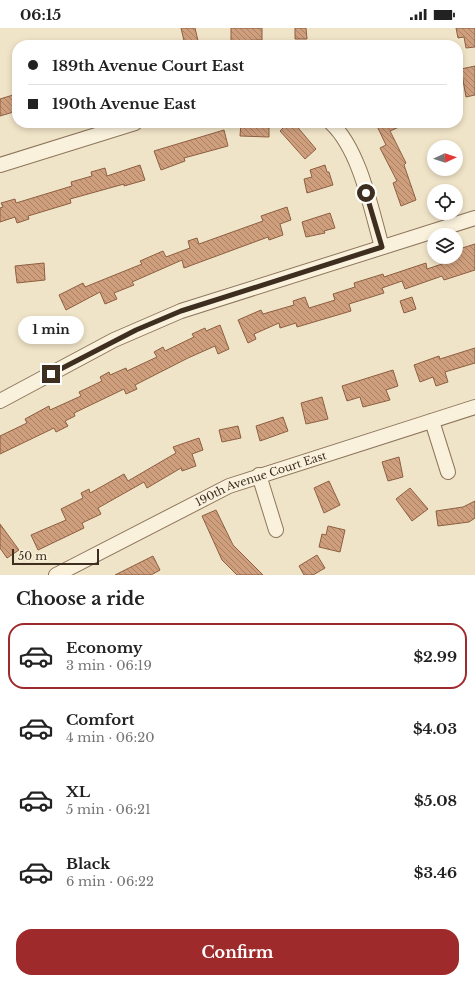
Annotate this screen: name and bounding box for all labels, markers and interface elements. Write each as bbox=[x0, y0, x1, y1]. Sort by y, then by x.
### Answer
text: 06:15 bbox=[20, 5, 61, 24]
text: 189th Avenue Court East bbox=[52, 56, 244, 75]
text: 190th Avenue East bbox=[52, 94, 196, 113]
north arrow bbox=[427, 140, 463, 176]
map controls bbox=[427, 140, 463, 264]
route start bbox=[357, 184, 375, 202]
button: locate bbox=[427, 184, 463, 220]
button: layers bbox=[427, 228, 463, 264]
callout: 1 min bbox=[18, 316, 84, 344]
text: 1 min bbox=[32, 321, 70, 338]
route end bbox=[42, 365, 60, 383]
street label: 190th Avenue Court East bbox=[193, 448, 329, 509]
scale bar bbox=[12, 547, 99, 566]
text: 50 m bbox=[18, 549, 47, 563]
text: Choose a ride bbox=[16, 588, 145, 610]
icon: car bbox=[18, 638, 54, 674]
text: Economy bbox=[66, 638, 143, 657]
text: $2.99 bbox=[413, 647, 457, 666]
text: 3 min · 06:19 bbox=[66, 657, 152, 674]
icon: car bbox=[18, 710, 54, 746]
text: Comfort bbox=[66, 710, 134, 729]
text: $4.03 bbox=[413, 719, 457, 738]
text: 4 min · 06:20 bbox=[66, 729, 154, 746]
icon: car bbox=[18, 782, 54, 818]
text: XL bbox=[66, 782, 90, 801]
text: $5.08 bbox=[414, 791, 457, 810]
text: 5 min · 06:21 bbox=[66, 801, 151, 818]
icon: car bbox=[18, 854, 54, 890]
text: Black bbox=[66, 854, 110, 873]
text: $3.46 bbox=[414, 863, 457, 882]
text: 6 min · 06:22 bbox=[66, 873, 154, 890]
button: Confirm bbox=[16, 929, 459, 975]

